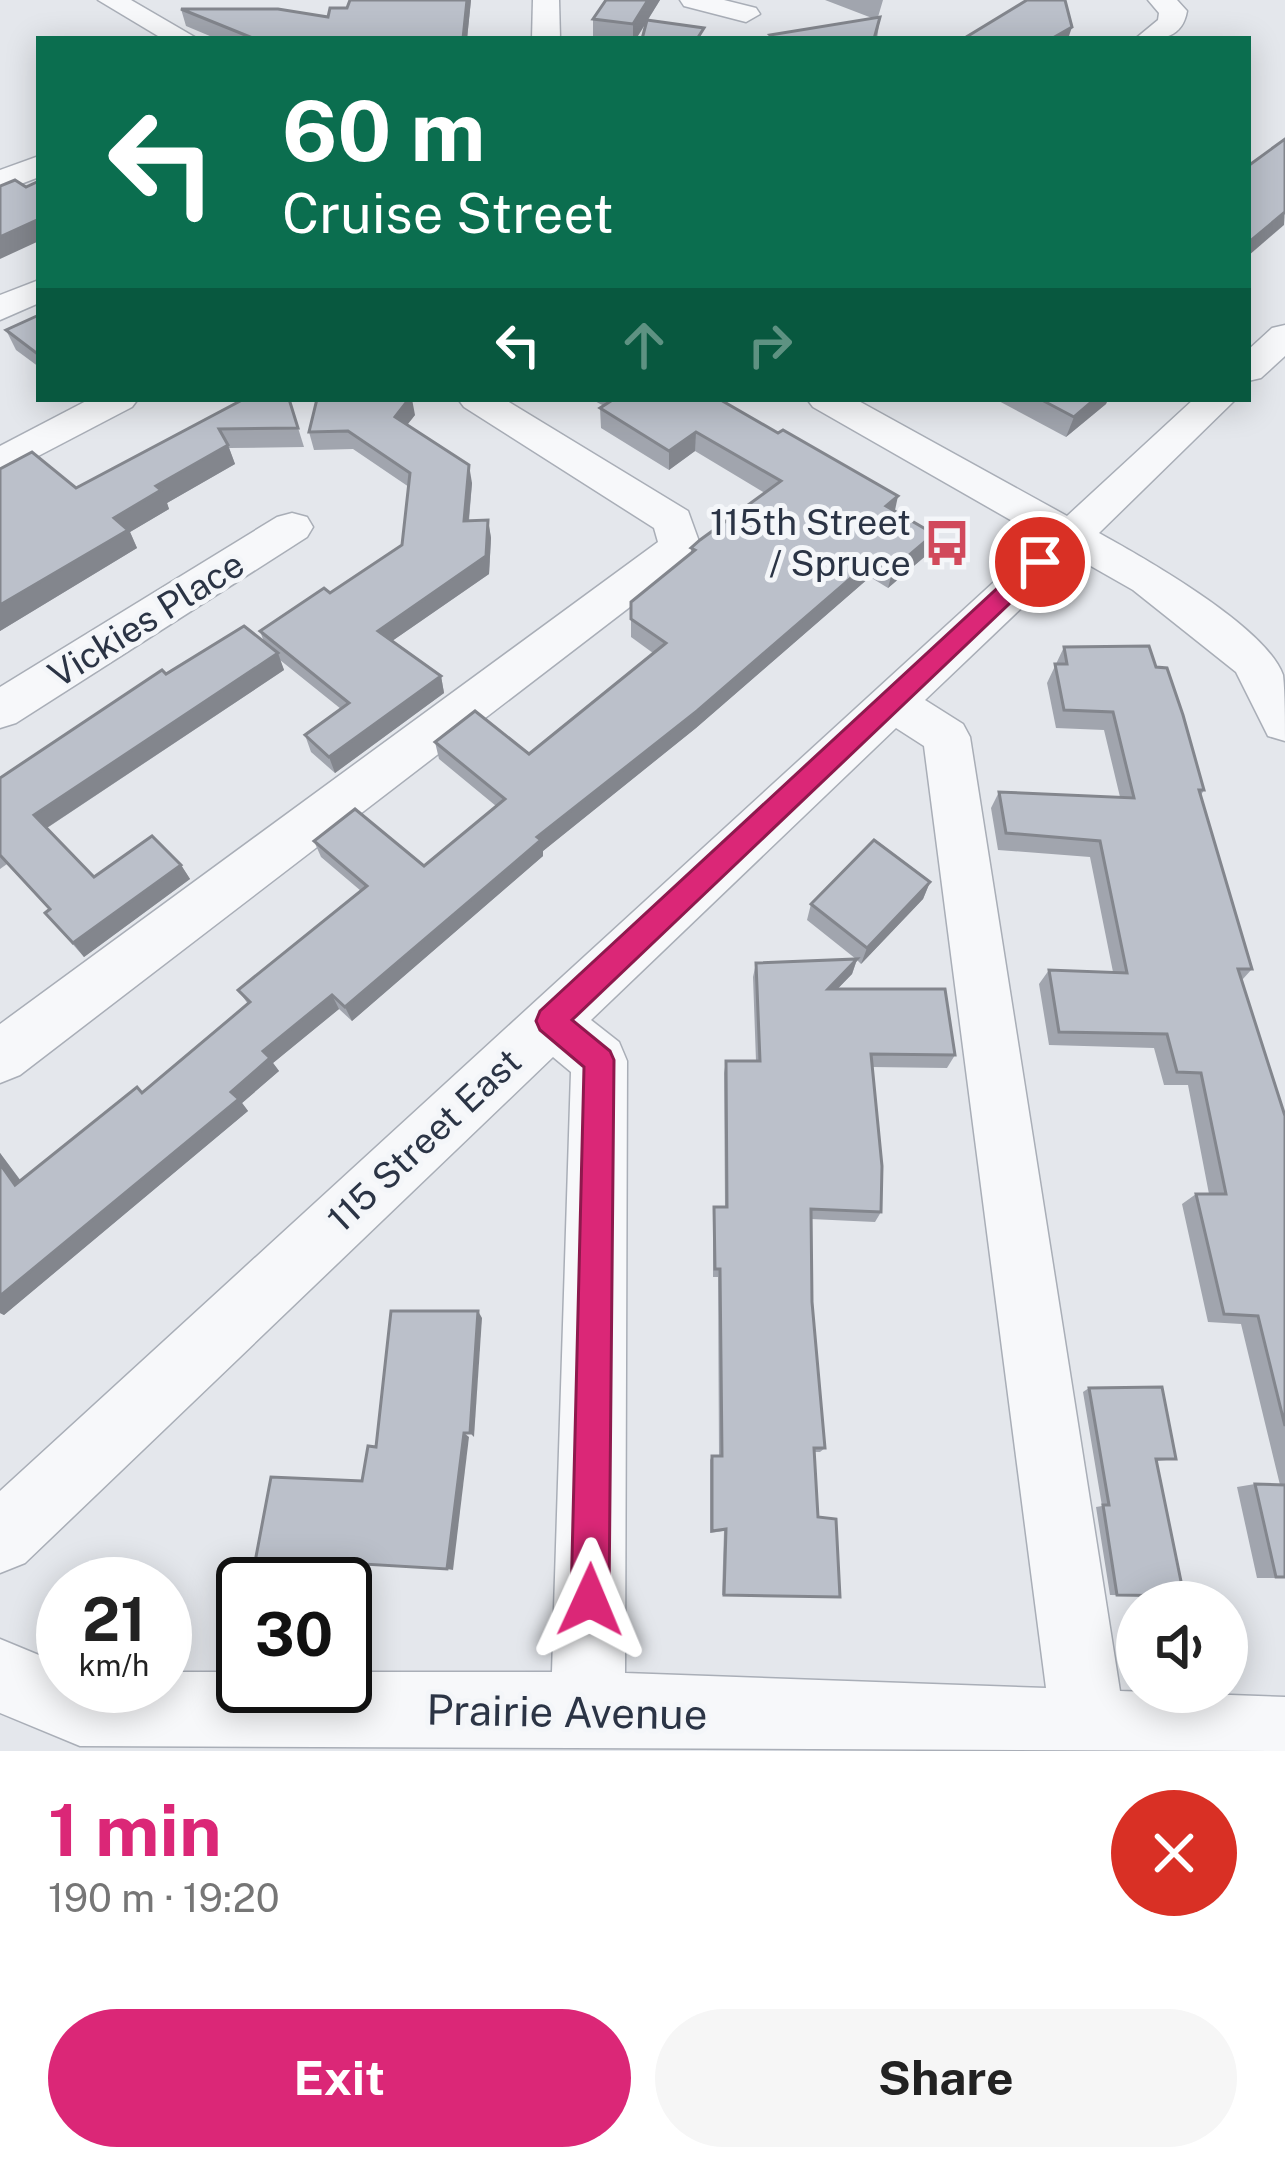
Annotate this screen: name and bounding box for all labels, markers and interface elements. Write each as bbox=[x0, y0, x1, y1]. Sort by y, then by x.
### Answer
text: 60 m bbox=[282, 81, 486, 180]
icon: left bbox=[84, 84, 240, 240]
text: Cruise Street bbox=[282, 182, 614, 245]
icon: left bbox=[485, 312, 551, 378]
icon: ahead bbox=[611, 312, 677, 378]
icon: right bbox=[737, 312, 803, 378]
place label: 115th Street / Spruce bbox=[710, 501, 911, 584]
pin bbox=[989, 511, 1091, 613]
bus stop icon: 115th Street / Spruce bbox=[922, 518, 972, 568]
icon: arrive bbox=[1007, 529, 1073, 595]
street label: Vickies Place bbox=[41, 542, 251, 696]
street label: 115 Street East bbox=[319, 1040, 529, 1240]
position arrow bbox=[527, 1537, 653, 1663]
speed limit sign: 30 bbox=[216, 1557, 372, 1713]
map controls bbox=[1116, 1581, 1248, 1713]
button: sound bbox=[1116, 1581, 1248, 1713]
text: 21 bbox=[82, 1584, 146, 1655]
text: km/h bbox=[79, 1647, 149, 1683]
street label: Prairie Avenue bbox=[426, 1685, 708, 1738]
text: 1 min bbox=[48, 1788, 222, 1872]
button: close bbox=[1111, 1790, 1237, 1916]
text: 190 m · 19:20 bbox=[48, 1875, 280, 1921]
button: Exit bbox=[48, 2009, 631, 2147]
button: Share bbox=[655, 2009, 1237, 2147]

